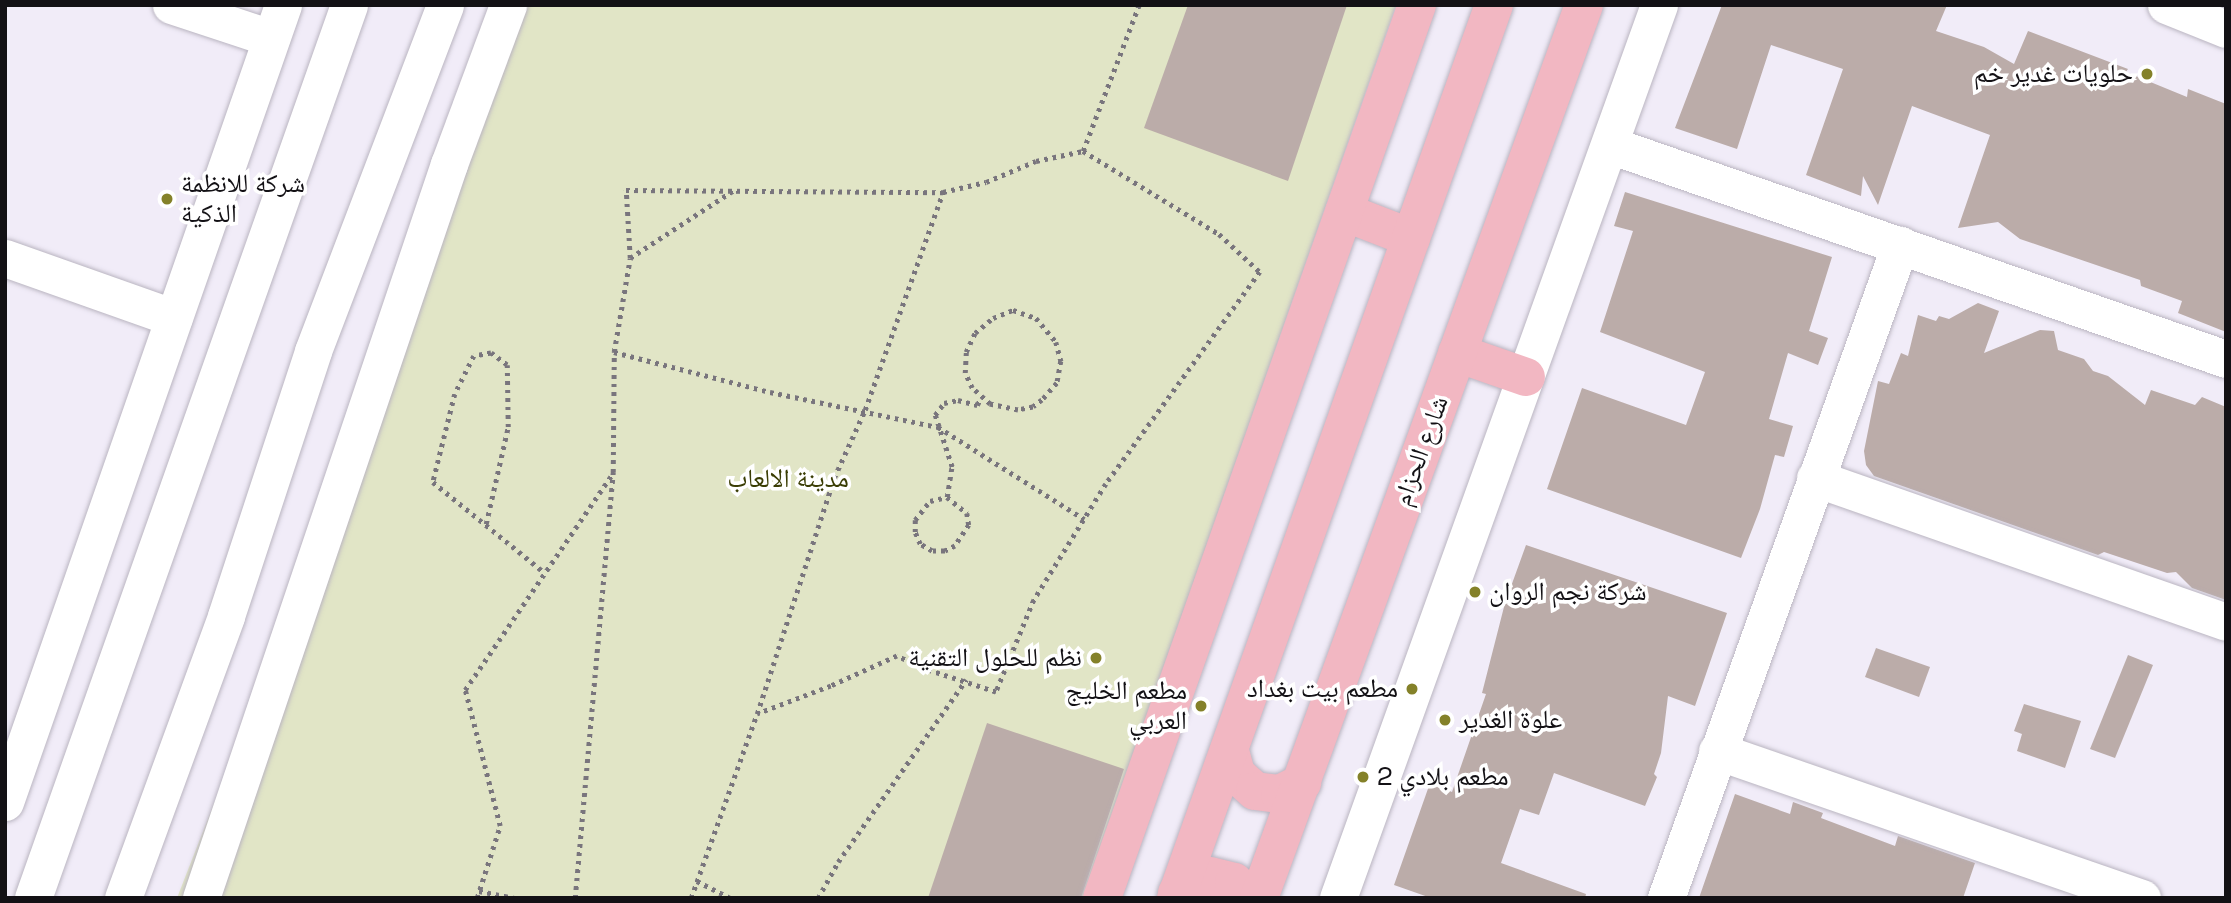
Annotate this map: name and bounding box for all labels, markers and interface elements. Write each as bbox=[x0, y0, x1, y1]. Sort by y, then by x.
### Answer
place label: حلويات غدير خم bbox=[1974, 58, 2133, 90]
marker: حلويات غدير خم bbox=[2139, 66, 2155, 82]
place label: شركة للانظمة الذكية bbox=[181, 168, 305, 230]
marker: شركة للانظمة الذكية bbox=[159, 191, 175, 207]
street label: شارع الحزام bbox=[1387, 392, 1455, 510]
park label: مدينة الالعاب bbox=[727, 463, 849, 495]
place label: شركة نجم الروان bbox=[1489, 576, 1647, 608]
marker: شركة نجم الروان bbox=[1467, 584, 1483, 600]
place label: نظم للحلول التقنية bbox=[908, 642, 1082, 674]
marker: نظم للحلول التقنية bbox=[1088, 650, 1104, 666]
place label: مطعم بيت بغداد bbox=[1247, 673, 1398, 705]
place label: مطعم الخليج العربي bbox=[1066, 675, 1187, 736]
marker: مطعم بيت بغداد bbox=[1404, 681, 1420, 697]
marker: مطعم الخليج العربي bbox=[1193, 698, 1209, 714]
place label: علوة الغدير bbox=[1459, 704, 1562, 736]
marker: علوة الغدير bbox=[1437, 712, 1453, 728]
place label: مطعم بلادي 2 bbox=[1377, 761, 1509, 793]
marker: مطعم بلادي 2 bbox=[1355, 769, 1371, 785]

